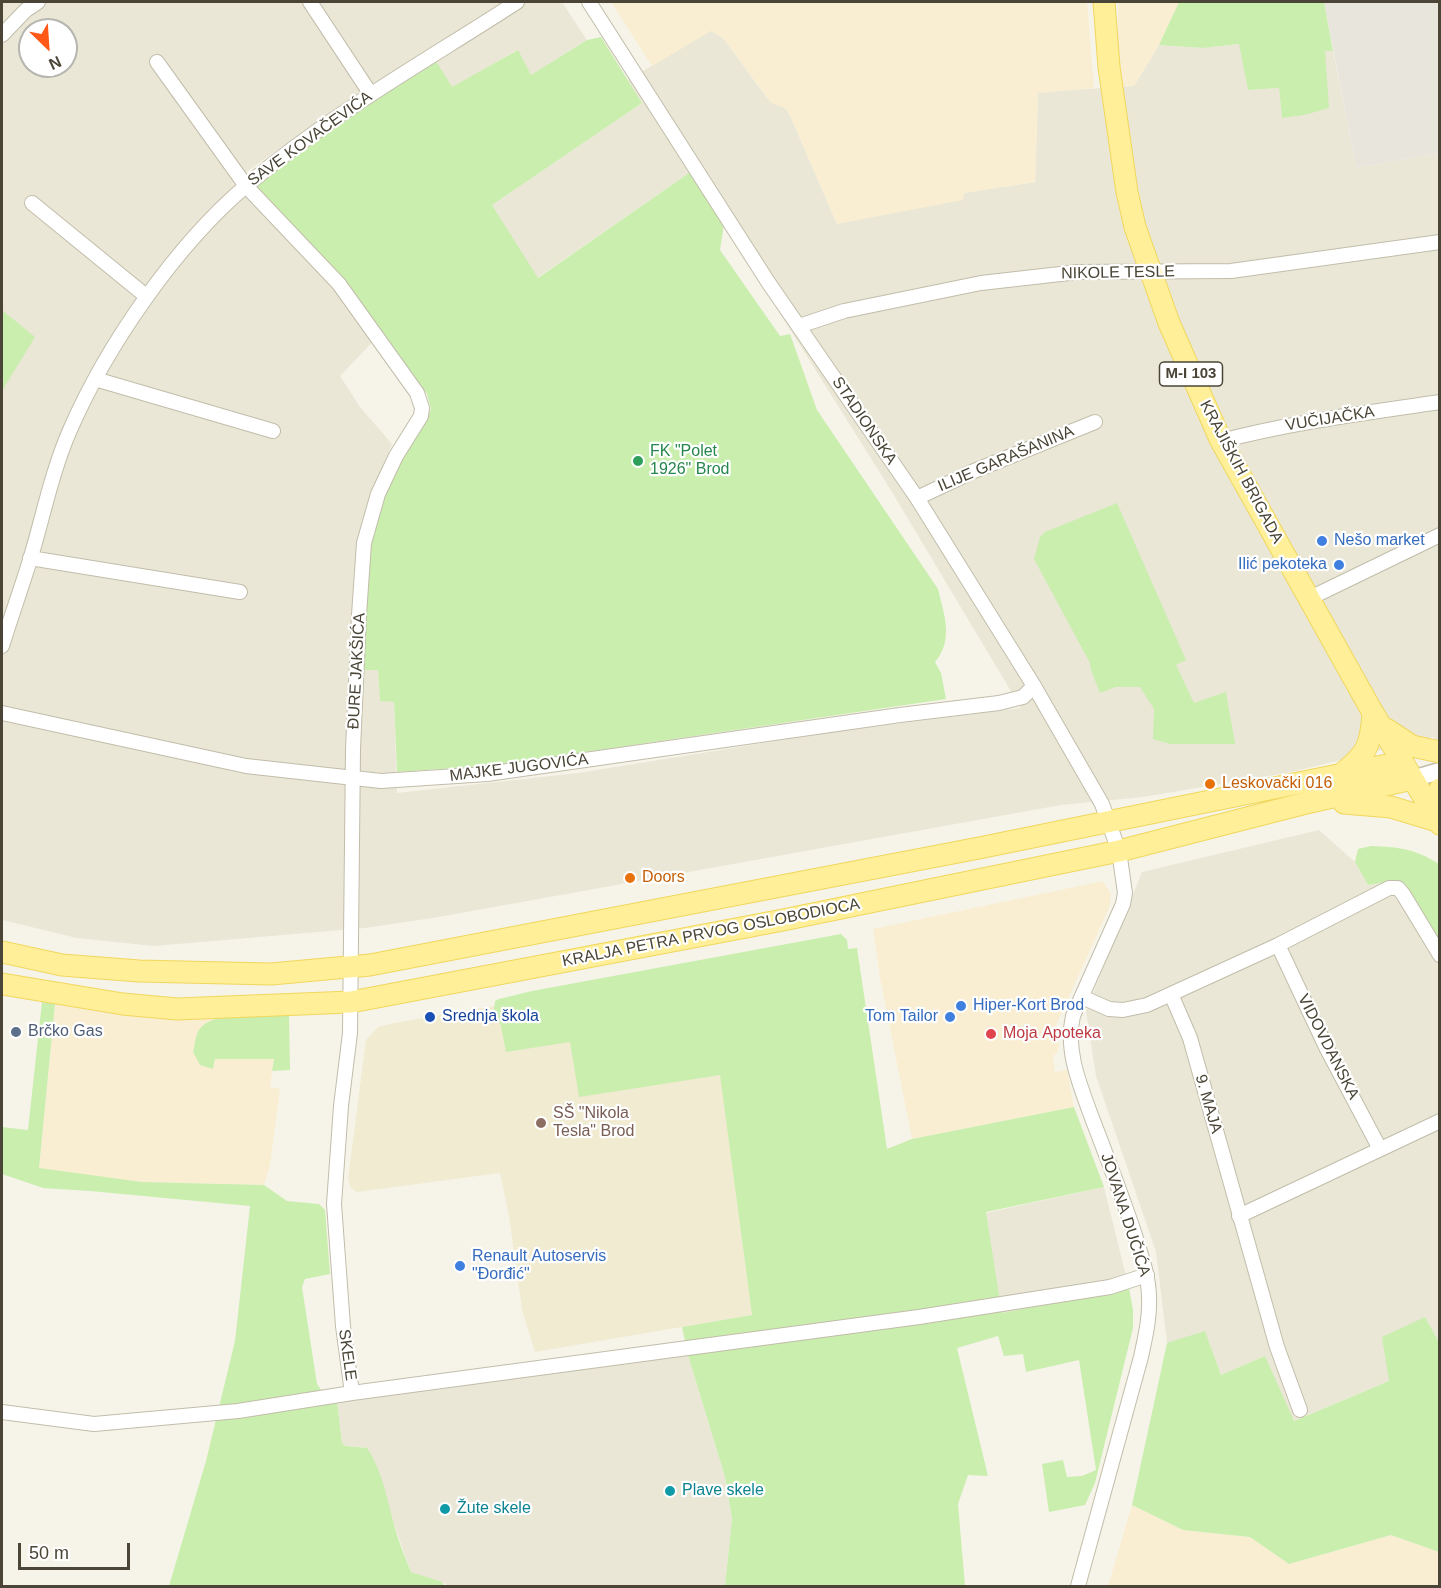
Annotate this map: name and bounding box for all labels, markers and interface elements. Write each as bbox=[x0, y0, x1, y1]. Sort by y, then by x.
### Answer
north arrow bbox=[18, 18, 78, 78]
text: N bbox=[46, 53, 64, 73]
street label: SAVE KOVAČEVIĆA bbox=[244, 88, 376, 190]
street label: NIKOLE TESLE bbox=[1061, 262, 1175, 284]
road number: M-I 103 bbox=[1160, 362, 1222, 386]
street label: STADIONSKA bbox=[828, 373, 900, 469]
street label: KRAJIŠKIH BRIGADA bbox=[1195, 397, 1287, 547]
street label: VUČIJAČKA bbox=[1284, 402, 1376, 436]
street label: ILIJE GARAŠANINA bbox=[935, 422, 1077, 496]
place label: FK "Polet 1926" Brod bbox=[650, 442, 730, 480]
marker: FK "Polet 1926" Brod bbox=[631, 454, 645, 468]
place label: Nešo market bbox=[1334, 531, 1425, 551]
marker: Nešo market bbox=[1315, 534, 1329, 548]
place label: Ilić pekoteka bbox=[1238, 555, 1327, 575]
marker: Ilić pekoteka bbox=[1332, 558, 1346, 572]
street label: ĐURE JAKŠIĆA bbox=[344, 612, 370, 730]
street label: MAJKE JUGOVIĆA bbox=[449, 750, 589, 786]
place label: Leskovački 016 bbox=[1222, 774, 1332, 794]
marker: Leskovački 016 bbox=[1203, 777, 1217, 791]
place label: Doors bbox=[642, 868, 685, 888]
marker: Doors bbox=[623, 871, 637, 885]
street label: KRALJA PETRA PRVOG OSLOBODIOCA bbox=[561, 895, 861, 971]
street label: VIDOVDANSKA bbox=[1293, 991, 1363, 1103]
place label: Hiper-Kort Brod bbox=[973, 996, 1084, 1016]
marker: Hiper-Kort Brod bbox=[954, 999, 968, 1013]
place label: Srednja škola bbox=[442, 1007, 539, 1027]
place label: Tom Tailor bbox=[865, 1007, 938, 1027]
marker: Srednja škola bbox=[423, 1010, 437, 1024]
marker: Tom Tailor bbox=[943, 1010, 957, 1024]
place label: Brčko Gas bbox=[28, 1022, 103, 1042]
place label: Moja Apoteka bbox=[1003, 1024, 1101, 1044]
marker: Brčko Gas bbox=[9, 1025, 23, 1039]
marker: Moja Apoteka bbox=[984, 1027, 998, 1041]
street label: 9. MAJA bbox=[1190, 1072, 1226, 1136]
place label: SŠ "Nikola Tesla" Brod bbox=[553, 1104, 634, 1142]
marker: SŠ "Nikola Tesla" Brod bbox=[534, 1116, 548, 1130]
street label: JOVANA DUČIĆA bbox=[1096, 1151, 1154, 1279]
place label: Renault Autoservis "Đorđić" bbox=[472, 1247, 606, 1285]
marker: Renault Autoservis "Đorđić" bbox=[453, 1259, 467, 1273]
street label: SKELE bbox=[334, 1328, 360, 1382]
place label: Plave skele bbox=[682, 1481, 764, 1501]
marker: Plave skele bbox=[663, 1484, 677, 1498]
place label: Žute skele bbox=[457, 1499, 531, 1519]
marker: Žute skele bbox=[438, 1502, 452, 1516]
scale bar bbox=[21, 1531, 134, 1569]
text: 50 m bbox=[29, 1543, 69, 1563]

